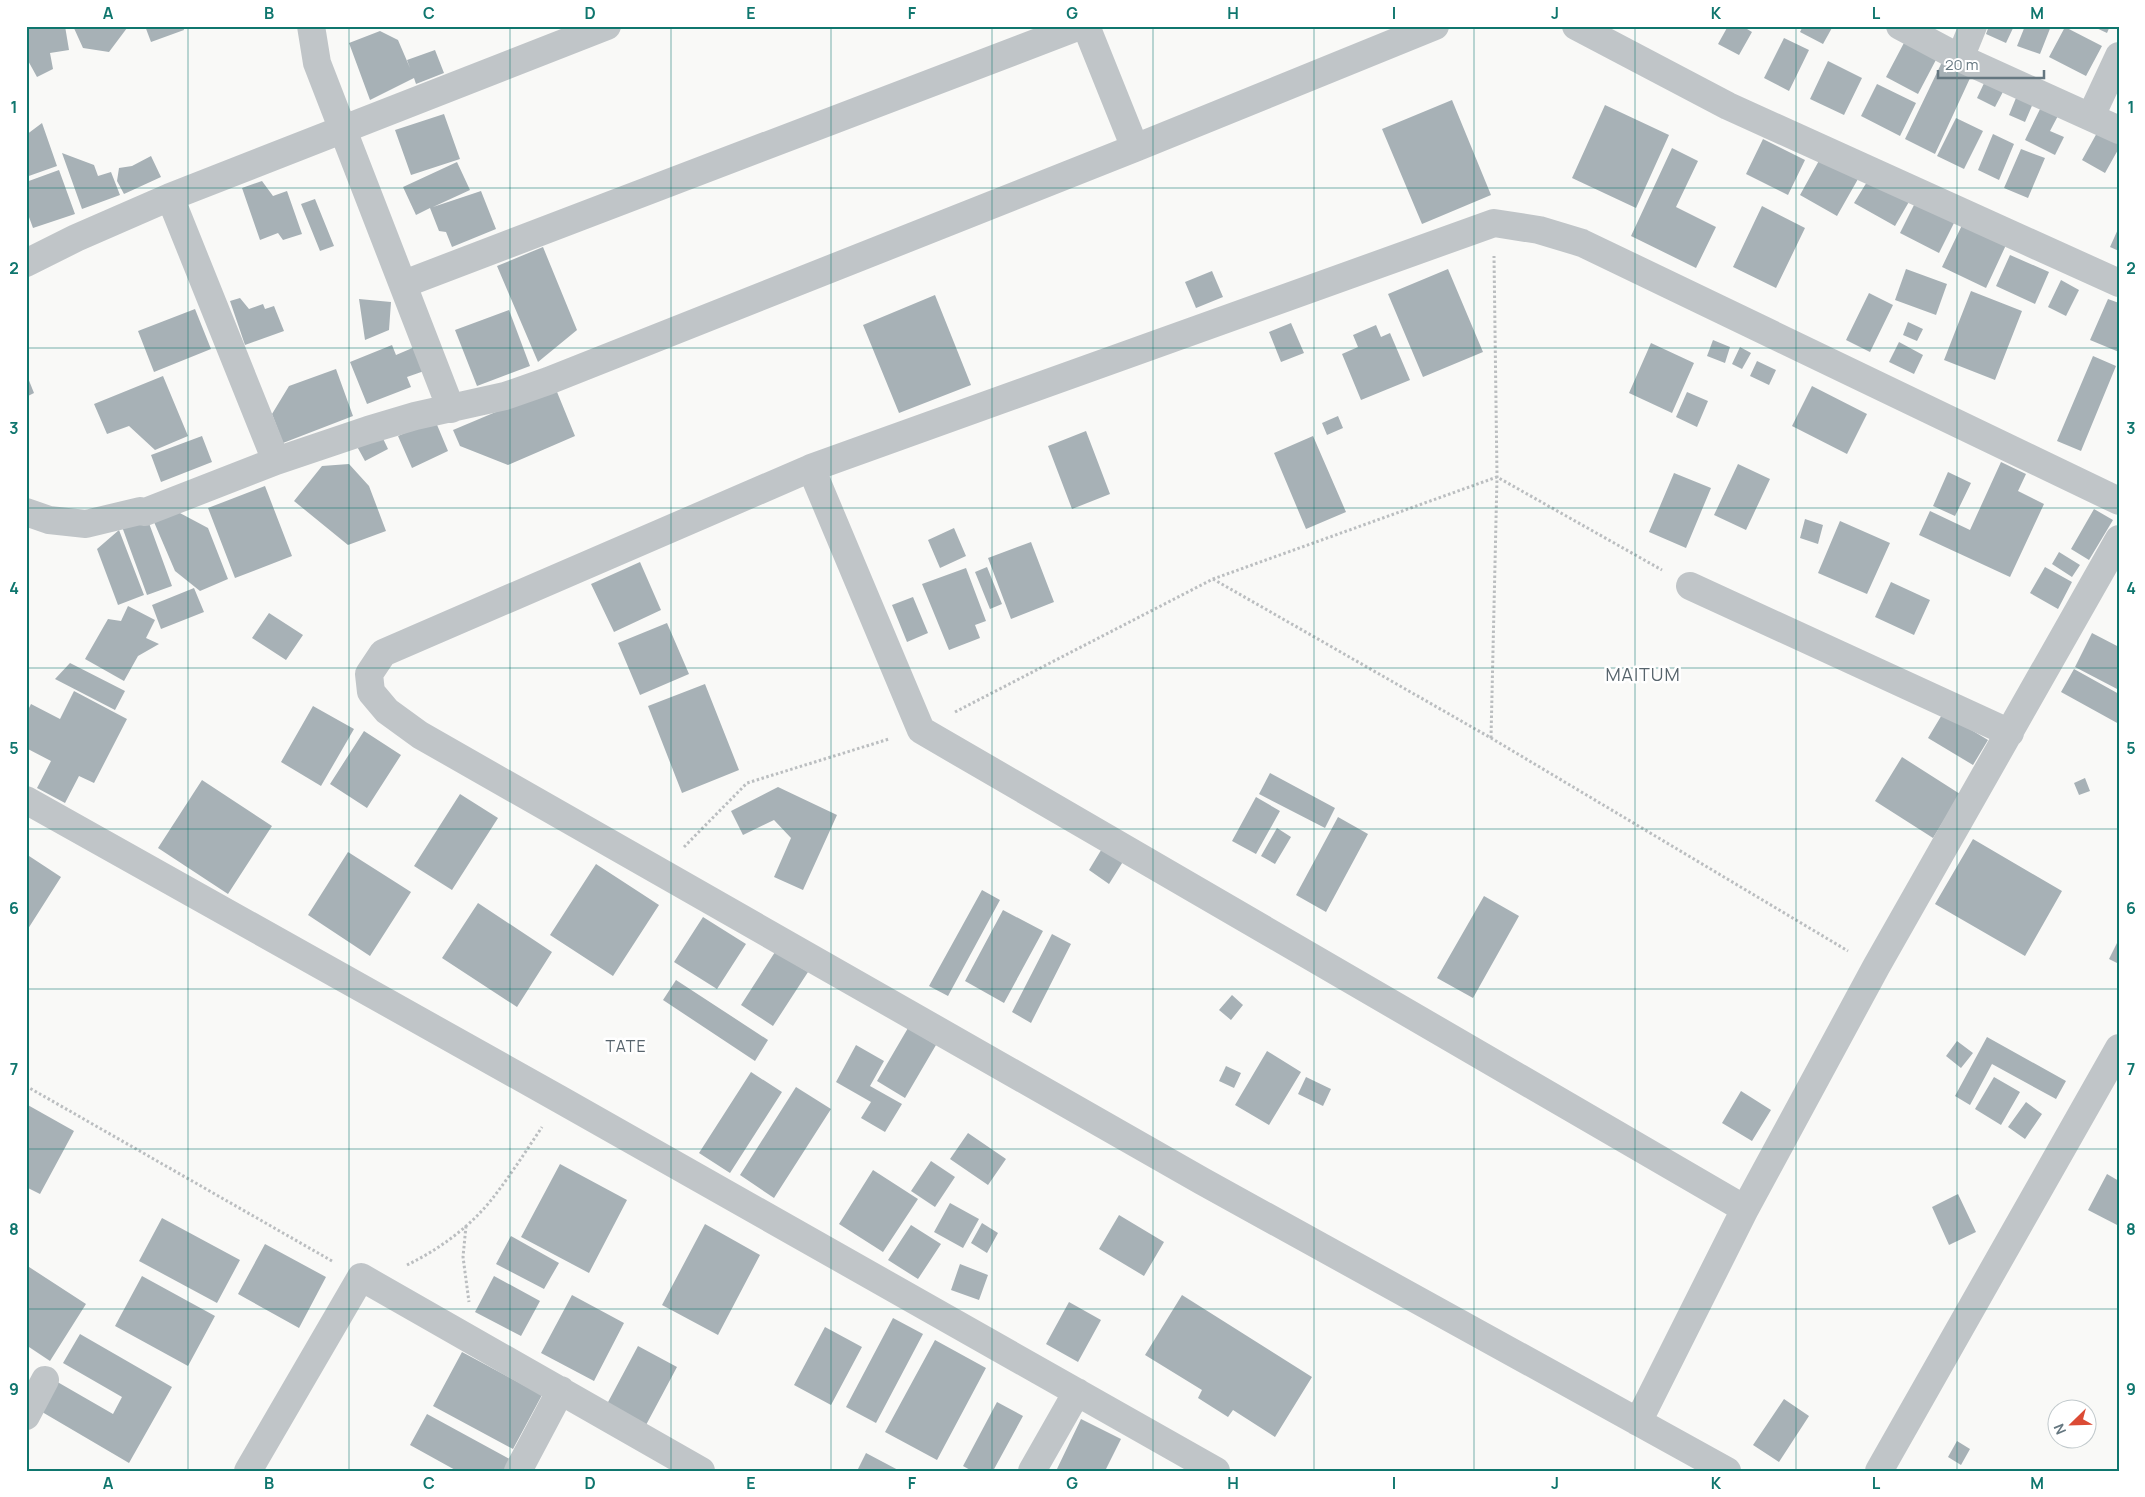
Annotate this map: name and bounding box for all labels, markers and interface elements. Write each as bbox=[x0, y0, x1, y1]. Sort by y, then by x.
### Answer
text: A bbox=[103, 2, 114, 24]
text: B bbox=[264, 2, 274, 24]
text: C bbox=[423, 2, 435, 24]
text: D bbox=[584, 2, 596, 24]
text: E bbox=[746, 2, 756, 24]
text: F bbox=[908, 2, 917, 24]
text: G bbox=[1066, 2, 1078, 24]
text: H bbox=[1227, 2, 1239, 24]
text: I bbox=[1392, 2, 1396, 24]
text: J bbox=[1551, 2, 1559, 24]
text: K bbox=[1711, 2, 1722, 24]
text: L bbox=[1872, 2, 1881, 24]
text: M bbox=[2030, 2, 2044, 24]
scale bar bbox=[1938, 48, 2044, 80]
text: 20 m bbox=[1945, 54, 1978, 75]
text: 1 bbox=[10, 96, 18, 118]
text: 1 bbox=[2127, 96, 2135, 118]
text: 2 bbox=[9, 257, 19, 279]
text: 2 bbox=[2126, 257, 2136, 279]
text: 3 bbox=[9, 417, 19, 439]
text: 3 bbox=[2126, 417, 2136, 439]
text: 4 bbox=[9, 577, 19, 599]
text: 4 bbox=[2126, 577, 2136, 599]
district label: MAITUM bbox=[1605, 662, 1681, 686]
text: 5 bbox=[9, 737, 19, 759]
text: 5 bbox=[2126, 737, 2136, 759]
text: 6 bbox=[9, 897, 19, 919]
text: 6 bbox=[2126, 897, 2136, 919]
district label: TATE bbox=[605, 1035, 647, 1057]
text: 7 bbox=[10, 1058, 18, 1080]
text: 7 bbox=[2127, 1058, 2135, 1080]
text: 8 bbox=[9, 1218, 19, 1240]
text: 8 bbox=[2126, 1218, 2136, 1240]
text: 9 bbox=[9, 1378, 19, 1400]
text: 9 bbox=[2126, 1378, 2136, 1400]
north arrow bbox=[2048, 1400, 2098, 1450]
text: N bbox=[2049, 1421, 2070, 1438]
text: A bbox=[103, 1472, 114, 1494]
text: B bbox=[264, 1472, 274, 1494]
text: C bbox=[423, 1472, 435, 1494]
text: D bbox=[584, 1472, 596, 1494]
text: E bbox=[746, 1472, 756, 1494]
text: F bbox=[908, 1472, 917, 1494]
text: G bbox=[1066, 1472, 1078, 1494]
text: H bbox=[1227, 1472, 1239, 1494]
text: I bbox=[1392, 1472, 1396, 1494]
text: J bbox=[1551, 1472, 1559, 1494]
text: K bbox=[1711, 1472, 1722, 1494]
text: L bbox=[1872, 1472, 1881, 1494]
text: M bbox=[2030, 1472, 2044, 1494]

